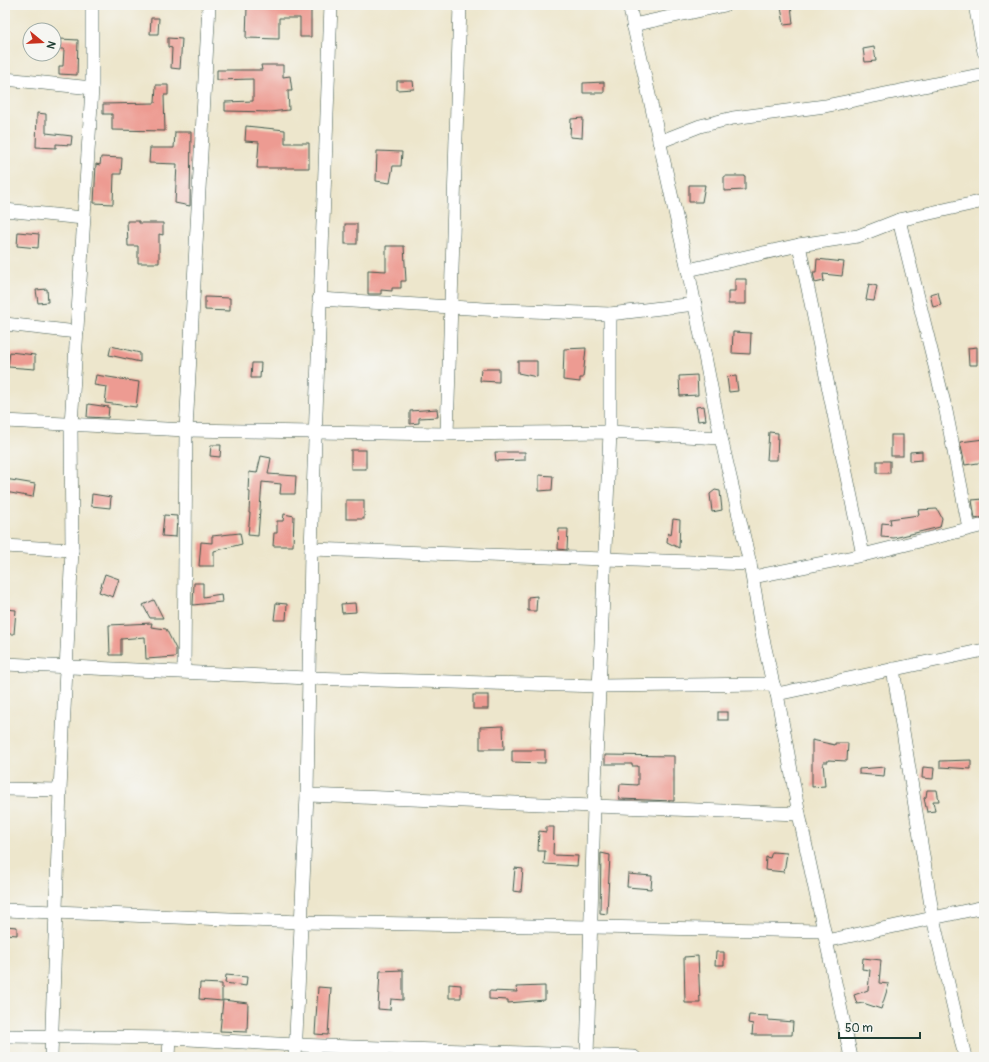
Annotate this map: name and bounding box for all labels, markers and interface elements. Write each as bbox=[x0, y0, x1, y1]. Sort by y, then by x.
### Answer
north arrow bbox=[22, 22, 62, 62]
text: N bbox=[44, 39, 58, 51]
scale bar bbox=[839, 1014, 920, 1040]
text: 50 m bbox=[845, 1021, 873, 1036]

